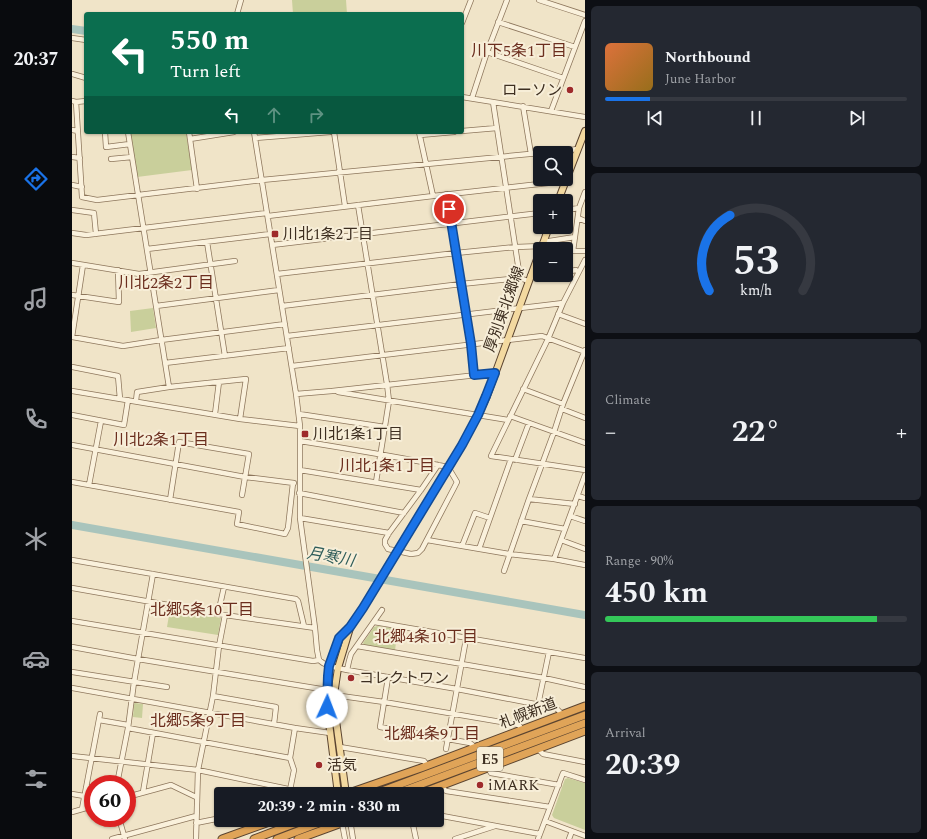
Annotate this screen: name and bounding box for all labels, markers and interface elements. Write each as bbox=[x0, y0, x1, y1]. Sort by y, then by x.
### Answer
text: 550 m bbox=[170, 19, 249, 62]
icon: left bbox=[104, 28, 156, 80]
district label: 川下5条1丁目 bbox=[471, 39, 567, 63]
text: 20:37 bbox=[13, 46, 59, 73]
text: Northbound bbox=[665, 46, 751, 69]
text: Turn left bbox=[170, 58, 241, 85]
text: June Harbor bbox=[665, 69, 736, 89]
place label: ローソン bbox=[502, 79, 562, 102]
marker: ローソン bbox=[565, 85, 575, 95]
icon: left bbox=[221, 104, 243, 126]
icon: ahead bbox=[263, 104, 285, 126]
icon: right bbox=[305, 104, 327, 126]
icon: previous bbox=[644, 107, 666, 129]
icon: pause bbox=[745, 107, 767, 129]
icon: next bbox=[846, 107, 868, 129]
map controls bbox=[533, 146, 573, 282]
button: search bbox=[533, 146, 573, 186]
icon: directions bbox=[22, 165, 50, 193]
pin bbox=[432, 192, 466, 226]
button: + bbox=[533, 194, 573, 234]
icon: arrive bbox=[438, 198, 460, 220]
place label: 川北1条2丁目 bbox=[283, 223, 373, 246]
marker: 川北1条2丁目 bbox=[270, 229, 280, 239]
text: 53 bbox=[733, 230, 779, 293]
button: − bbox=[533, 242, 573, 282]
street label: 厚別東北郷線 bbox=[478, 263, 531, 355]
district label: 川北2条2丁目 bbox=[118, 271, 214, 295]
text: km/h bbox=[740, 279, 772, 301]
icon: music bbox=[22, 285, 50, 313]
text: Climate bbox=[605, 390, 651, 410]
icon: phone bbox=[22, 405, 50, 433]
text: 22° bbox=[732, 409, 780, 455]
text: − bbox=[605, 416, 616, 449]
text: + bbox=[896, 416, 907, 449]
place label: 川北1条1丁目 bbox=[313, 423, 403, 446]
district label: 川北2条1丁目 bbox=[113, 428, 209, 452]
marker: 川北1条1丁目 bbox=[300, 429, 310, 439]
district label: 川北1条1丁目 bbox=[339, 454, 435, 478]
icon: climate bbox=[22, 525, 50, 553]
water label: 月寒川 bbox=[305, 541, 359, 573]
text: Range · 90% bbox=[605, 551, 673, 571]
text: 450 km bbox=[605, 570, 708, 616]
district label: 北郷5条10丁目 bbox=[150, 598, 254, 622]
district label: 北郷4条10丁目 bbox=[374, 625, 478, 649]
icon: car bbox=[22, 645, 50, 673]
place label: コレクトワン bbox=[359, 667, 449, 690]
marker: コレクトワン bbox=[346, 673, 356, 683]
position arrow bbox=[306, 686, 348, 728]
street label: 札幌新道 bbox=[496, 692, 560, 735]
district label: 北郷5条9丁目 bbox=[150, 709, 246, 733]
district label: 北郷4条9丁目 bbox=[384, 722, 480, 746]
text: Arrival bbox=[605, 723, 646, 743]
text: 20:39 bbox=[605, 742, 680, 788]
road number: E5 bbox=[477, 747, 503, 771]
place label: 活気 bbox=[327, 754, 357, 777]
marker: 活気 bbox=[314, 760, 324, 770]
icon: filters bbox=[22, 765, 50, 793]
place label: iMARK bbox=[488, 774, 539, 797]
speed limit sign: 60 bbox=[84, 775, 136, 827]
marker: iMARK bbox=[475, 780, 485, 790]
text: 20:39 · 2 min · 830 m bbox=[258, 795, 400, 818]

